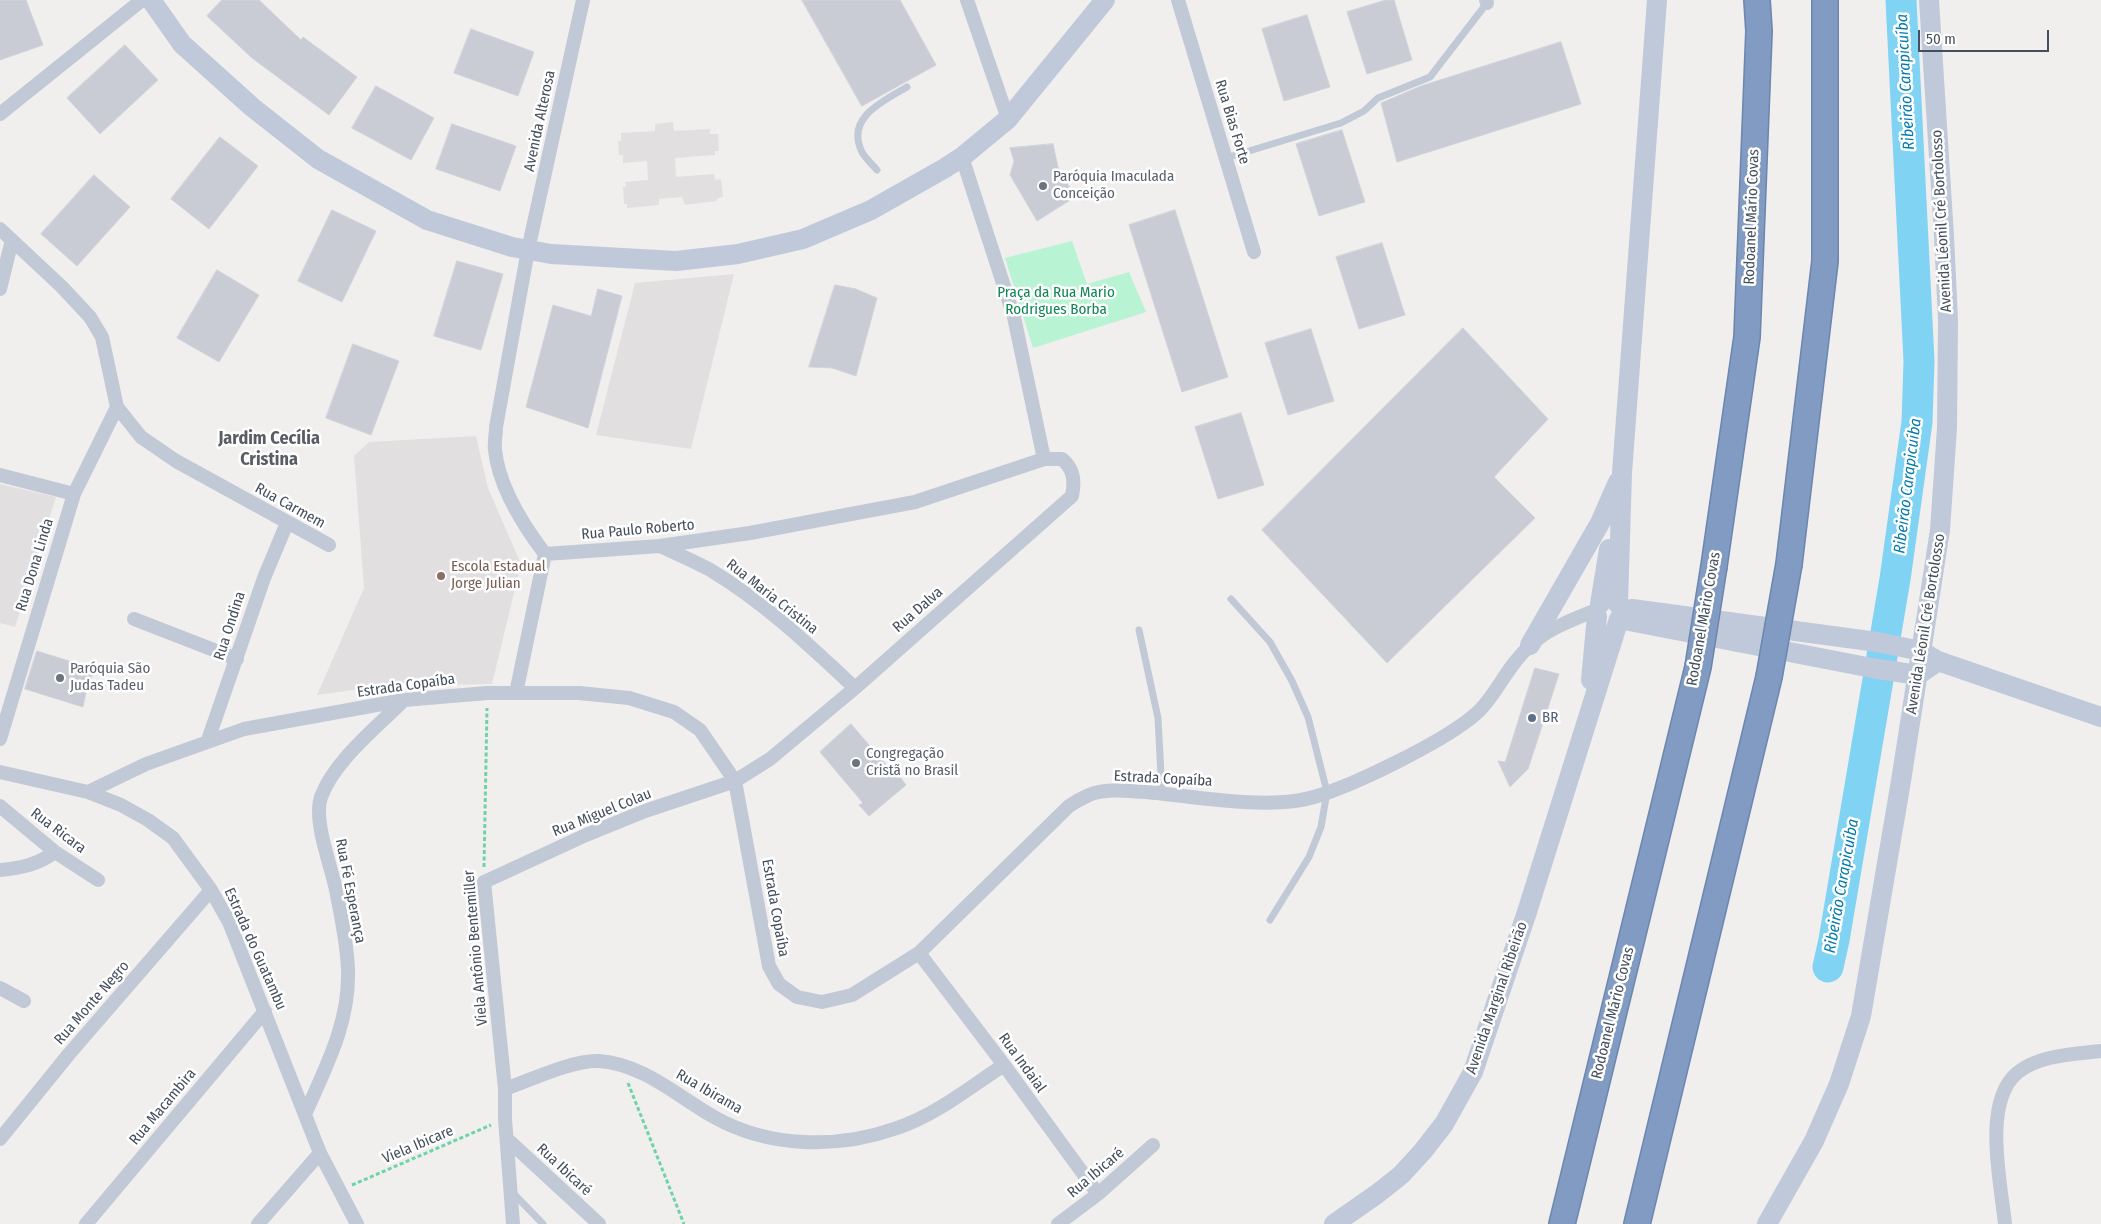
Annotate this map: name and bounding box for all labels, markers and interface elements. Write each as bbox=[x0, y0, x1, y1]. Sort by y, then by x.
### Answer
water label: Ribeirão Carapicuíba bbox=[1893, 14, 1919, 150]
scale bar bbox=[1921, 20, 2052, 52]
text: 50 m bbox=[1926, 30, 1956, 48]
street label: Avenida Alterosa bbox=[521, 69, 559, 173]
street label: Rua Bias Forte bbox=[1211, 78, 1253, 166]
street label: Avenida Léonil Cré Bortolosso bbox=[1928, 129, 1956, 313]
street label: Rodoanel Mário Covas bbox=[1741, 149, 1763, 285]
place label: Paróquia Imaculada Conceição bbox=[1053, 168, 1174, 203]
marker: Paróquia Imaculada Conceição bbox=[1037, 180, 1049, 192]
park label: Praça da Rua Mario Rodrigues Borba bbox=[997, 284, 1115, 319]
water label: Ribeirão Carapicuíba bbox=[1890, 417, 1926, 555]
district label: Jardim Cecília Cristina bbox=[218, 428, 320, 470]
street label: Rua Carmem bbox=[252, 479, 328, 533]
street label: Rua Dona Linda bbox=[12, 516, 58, 614]
street label: Rua Paulo Roberto bbox=[581, 516, 695, 544]
street label: Avenida Léonil Cré Bortolosso bbox=[1903, 532, 1949, 716]
street label: Rodoanel Mário Covas bbox=[1683, 551, 1725, 687]
street label: Rua Maria Cristina bbox=[723, 556, 821, 638]
place label: Escola Estadual Jorge Julian bbox=[451, 558, 546, 593]
marker: Escola Estadual Jorge Julian bbox=[435, 570, 447, 582]
street label: Rua Dalva bbox=[889, 583, 947, 637]
street label: Rua Ondina bbox=[210, 589, 250, 663]
place label: Paróquia São Judas Tadeu bbox=[70, 660, 150, 695]
street label: Estrada Copaíba bbox=[356, 670, 456, 702]
marker: Paróquia São Judas Tadeu bbox=[54, 672, 66, 684]
place label: BR bbox=[1542, 709, 1558, 727]
marker: BR bbox=[1526, 712, 1538, 724]
place label: Congregação Cristã no Brasil bbox=[866, 745, 958, 780]
marker: Congregação Cristã no Brasil bbox=[850, 757, 862, 769]
street label: Estrada Copaíba bbox=[1113, 767, 1213, 791]
street label: Rua Miguel Colau bbox=[550, 785, 654, 841]
street label: Rua Ricara bbox=[27, 804, 89, 858]
water label: Ribeirão Carapicuíba bbox=[1821, 817, 1863, 955]
street label: Rua Fé Esperança bbox=[331, 837, 369, 945]
street label: Estrada Copaíba bbox=[758, 858, 792, 958]
street label: Viela Antônio Bentemiller bbox=[460, 869, 492, 1027]
street label: Estrada do Guatambu bbox=[220, 885, 290, 1013]
street label: Avenida Marginal Ribeirão bbox=[1462, 919, 1532, 1077]
street label: Rodoanel Mário Covas bbox=[1588, 945, 1638, 1081]
street label: Rua Monte Negro bbox=[51, 957, 133, 1049]
street label: Rua Indaial bbox=[994, 1030, 1050, 1096]
street label: Rua Macambira bbox=[126, 1065, 200, 1149]
street label: Rua Ibirama bbox=[673, 1066, 745, 1118]
street label: Viela Ibicare bbox=[380, 1122, 456, 1168]
street label: Rua Ibicaré bbox=[533, 1140, 595, 1200]
street label: Rua Ibicaré bbox=[1064, 1144, 1128, 1202]

